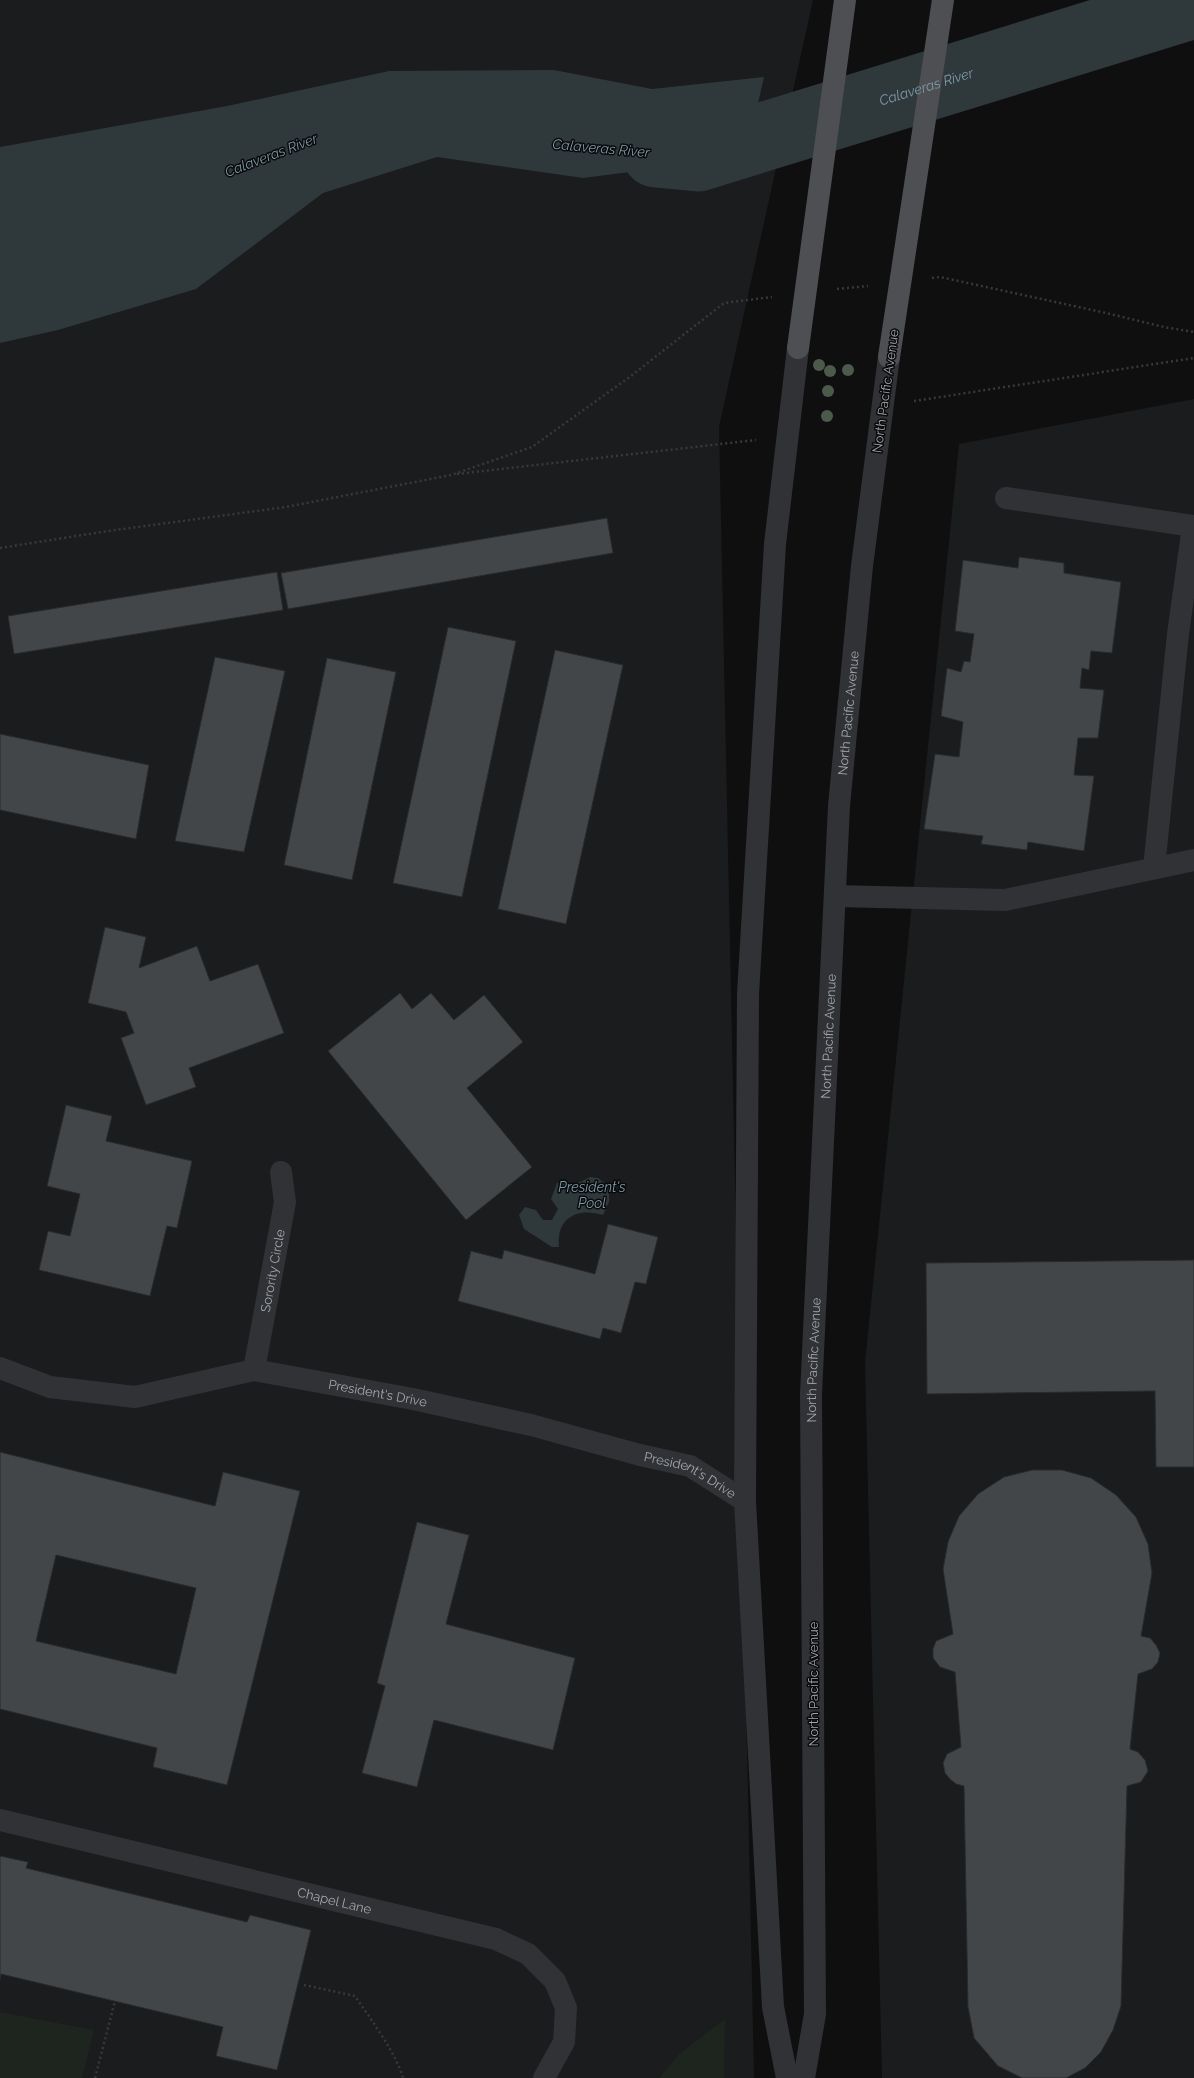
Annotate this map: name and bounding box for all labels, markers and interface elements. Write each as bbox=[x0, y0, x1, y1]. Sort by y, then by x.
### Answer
water label: Calaveras River bbox=[877, 64, 976, 109]
water label: Calaveras River bbox=[223, 130, 321, 180]
water label: Calaveras River bbox=[552, 136, 652, 160]
street label: North Pacific Avenue bbox=[869, 328, 902, 454]
street label: North Pacific Avenue bbox=[835, 650, 862, 776]
street label: North Pacific Avenue bbox=[818, 973, 839, 1099]
water label: President's Pool bbox=[558, 1179, 626, 1211]
street label: Sorority Circle bbox=[258, 1228, 288, 1313]
street label: North Pacific Avenue bbox=[804, 1297, 824, 1422]
street label: President's Drive bbox=[327, 1377, 429, 1410]
street label: President's Drive bbox=[643, 1449, 739, 1501]
street label: North Pacific Avenue bbox=[806, 1621, 821, 1746]
street label: Chapel Lane bbox=[296, 1885, 373, 1917]

